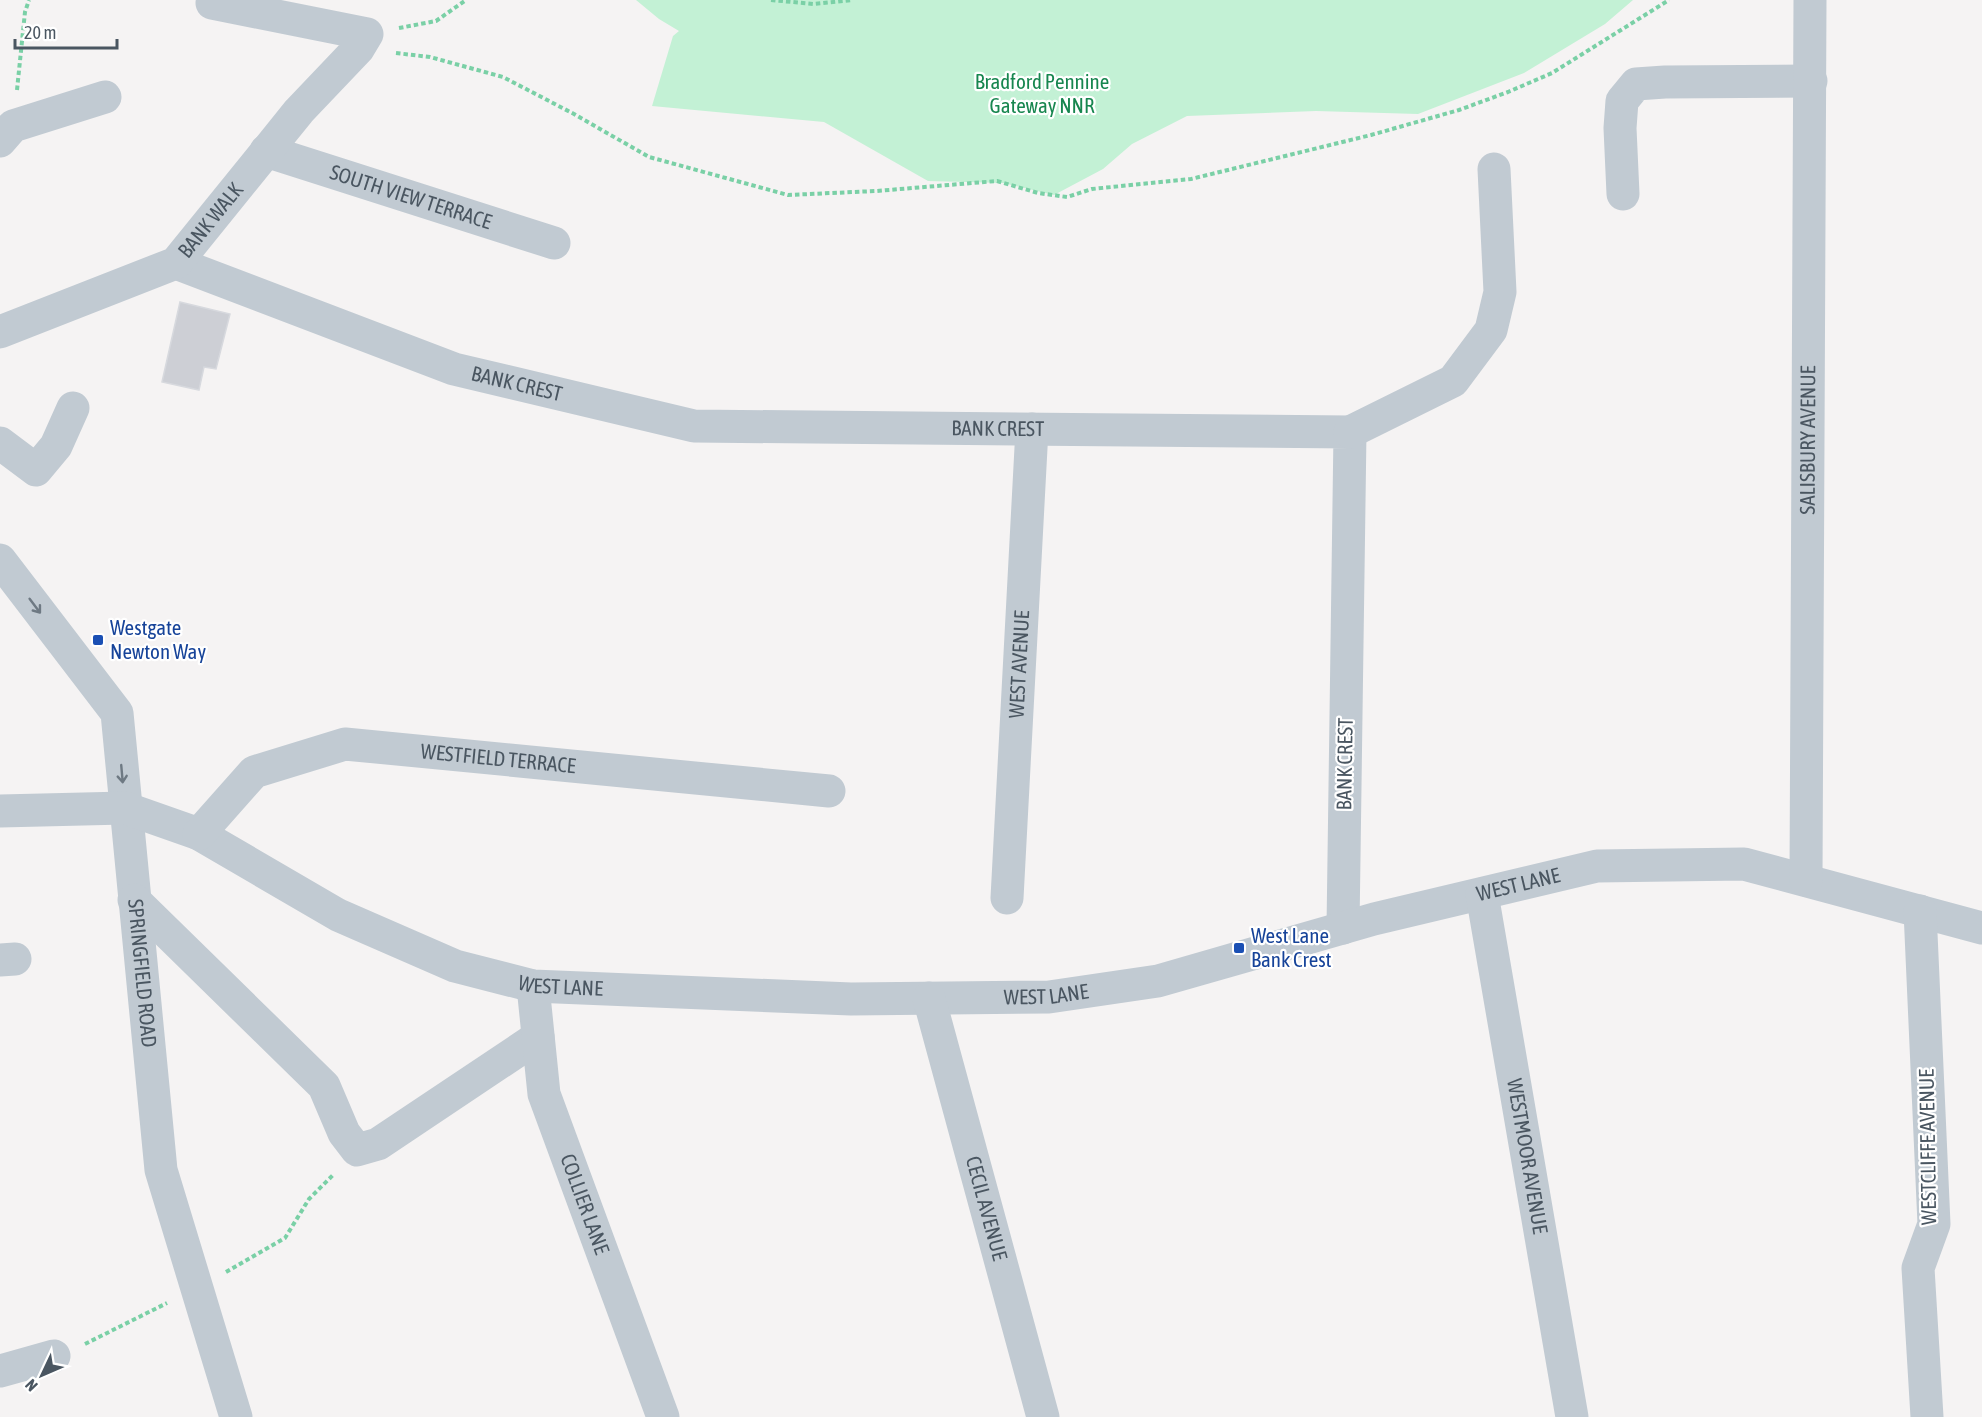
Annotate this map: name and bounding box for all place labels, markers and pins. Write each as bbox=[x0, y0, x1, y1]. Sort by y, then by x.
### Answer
place label: Westgate Newton Way bbox=[110, 615, 206, 663]
marker: Westgate Newton Way bbox=[91, 633, 105, 647]
place label: West Lane Bank Crest bbox=[1251, 923, 1332, 971]
marker: West Lane Bank Crest bbox=[1232, 941, 1246, 955]

